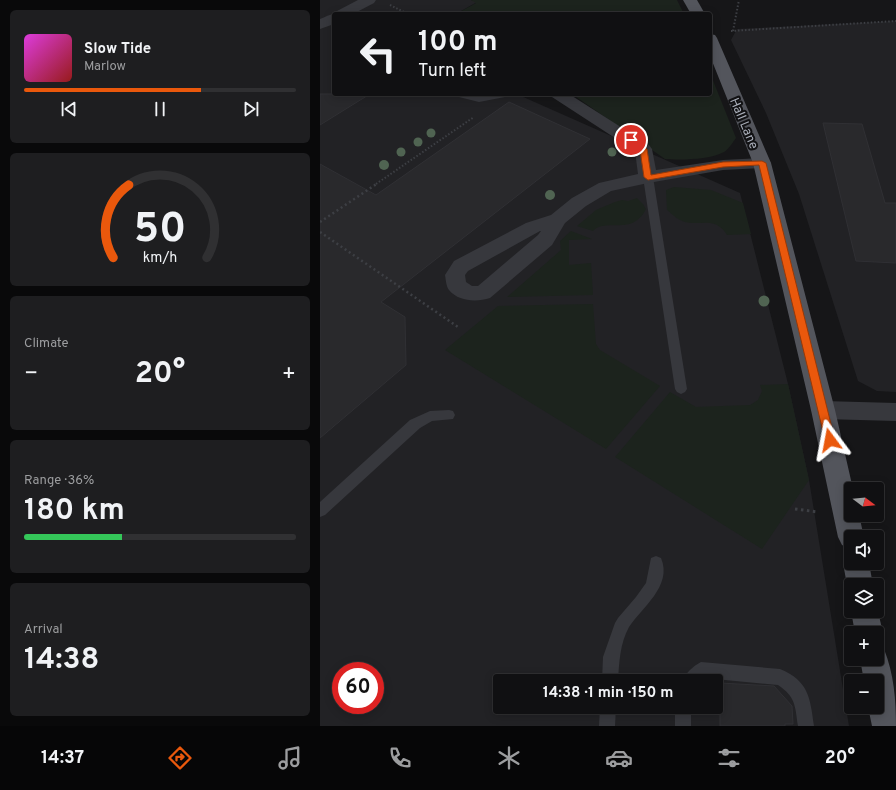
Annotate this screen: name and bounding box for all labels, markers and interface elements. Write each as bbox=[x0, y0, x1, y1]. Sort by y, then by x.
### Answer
text: 100 m bbox=[418, 25, 498, 61]
icon: left bbox=[352, 28, 404, 80]
text: Slow Tide bbox=[84, 40, 151, 59]
text: Marlow bbox=[84, 59, 126, 75]
text: Turn left bbox=[418, 60, 486, 83]
street label: Hall Lane bbox=[725, 96, 761, 152]
icon: previous bbox=[58, 98, 80, 120]
icon: pause bbox=[149, 98, 171, 120]
icon: next bbox=[240, 98, 262, 120]
pin bbox=[614, 123, 648, 157]
icon: arrive bbox=[620, 129, 642, 151]
text: 50 bbox=[134, 204, 186, 257]
text: km/h bbox=[143, 248, 177, 266]
text: Climate bbox=[24, 336, 69, 352]
text: 20° bbox=[135, 356, 185, 393]
text: − bbox=[24, 361, 38, 388]
text: + bbox=[282, 361, 296, 388]
position arrow bbox=[809, 419, 851, 461]
text: Range · 36% bbox=[24, 473, 94, 489]
north arrow bbox=[844, 482, 884, 522]
map controls bbox=[844, 482, 884, 714]
text: 180 km bbox=[24, 493, 125, 530]
button: sound bbox=[844, 530, 884, 570]
button: layers bbox=[844, 578, 884, 618]
text: Arrival bbox=[24, 622, 63, 638]
button: + bbox=[844, 626, 884, 666]
text: 14:38 bbox=[24, 642, 99, 679]
speed limit sign: 60 bbox=[332, 662, 384, 714]
button: − bbox=[844, 674, 884, 714]
text: 14:38 · 1 min · 150 m bbox=[543, 684, 673, 703]
icon: directions bbox=[166, 744, 194, 772]
icon: music bbox=[276, 744, 304, 772]
icon: phone bbox=[386, 744, 414, 772]
icon: climate bbox=[495, 744, 523, 772]
icon: car bbox=[605, 744, 633, 772]
icon: filters bbox=[715, 744, 743, 772]
text: 14:37 bbox=[41, 747, 84, 770]
text: 20° bbox=[825, 747, 855, 770]

